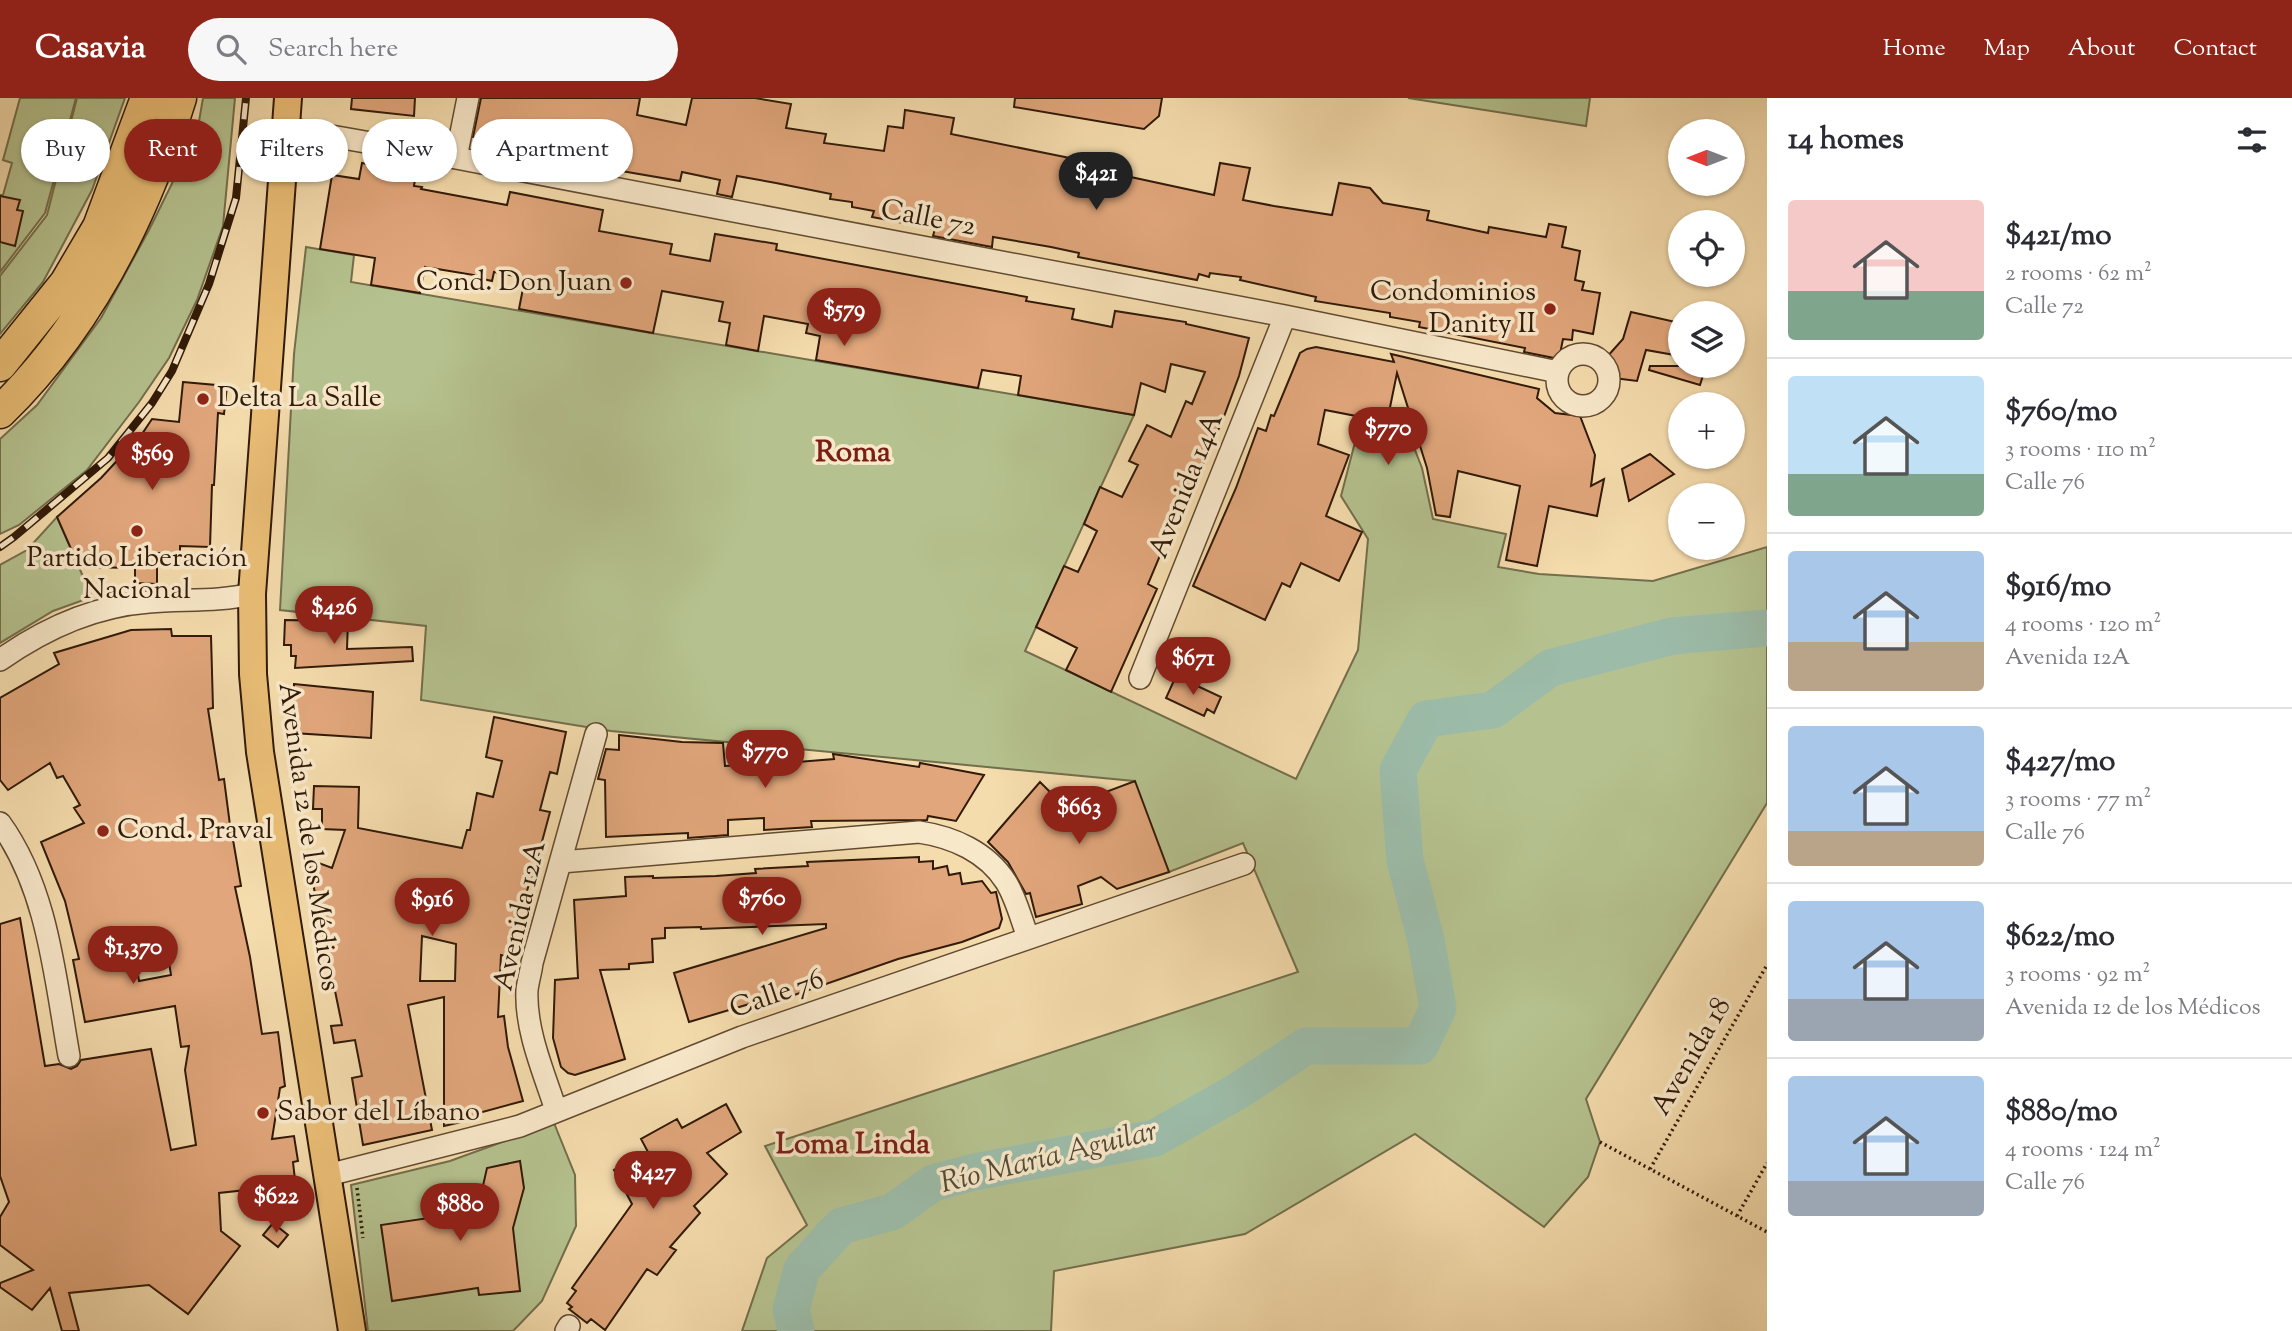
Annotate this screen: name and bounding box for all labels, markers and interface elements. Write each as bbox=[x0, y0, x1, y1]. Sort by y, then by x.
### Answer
search box bbox=[188, 18, 678, 81]
text: Casavia bbox=[35, 25, 146, 73]
icon: search bbox=[212, 30, 250, 68]
text: Search here bbox=[268, 31, 398, 68]
text: Home bbox=[1883, 32, 1946, 66]
text: Map bbox=[1984, 32, 2030, 66]
text: About bbox=[2068, 32, 2135, 66]
text: Contact bbox=[2173, 32, 2257, 66]
chip: Buy bbox=[21, 119, 110, 182]
chip: Rent bbox=[124, 119, 222, 182]
chip: Filters bbox=[236, 119, 348, 182]
chip: New bbox=[362, 119, 457, 182]
chip: Apartment bbox=[471, 119, 633, 182]
north arrow bbox=[1668, 119, 1745, 196]
map controls bbox=[1668, 119, 1745, 560]
text: 14 homes bbox=[1788, 119, 1904, 162]
icon: filters bbox=[2233, 121, 2271, 159]
pin: $421 bbox=[1055, 152, 1137, 212]
text: $421 bbox=[1075, 158, 1117, 191]
street label: Calle 72 bbox=[877, 190, 979, 248]
button: locate bbox=[1668, 210, 1745, 287]
text: $421/mo bbox=[2005, 215, 2112, 258]
icon: home bbox=[1844, 228, 1928, 312]
text: 2 rooms · 62 m² bbox=[2005, 258, 2152, 291]
place label: Cond. Don Juan bbox=[416, 263, 612, 303]
place label: Condominios Danity II bbox=[1370, 273, 1536, 345]
marker: Cond. Don Juan bbox=[618, 275, 634, 291]
pin: $579 bbox=[803, 288, 885, 348]
text: Calle 72 bbox=[2005, 291, 2084, 324]
text: $579 bbox=[823, 294, 865, 327]
marker: Condominios Danity II bbox=[1542, 301, 1558, 317]
button: layers bbox=[1668, 301, 1745, 378]
place label: Delta La Salle bbox=[217, 379, 382, 419]
marker: Delta La Salle bbox=[195, 391, 211, 407]
text: $760/mo bbox=[2005, 391, 2118, 434]
button: + bbox=[1668, 392, 1745, 469]
icon: home bbox=[1844, 404, 1928, 488]
street label: Avenida 14A bbox=[1140, 407, 1234, 565]
pin: $770 bbox=[1347, 408, 1429, 467]
text: $770 bbox=[1364, 413, 1412, 446]
pin: $569 bbox=[111, 432, 193, 492]
district label: Roma bbox=[815, 432, 891, 475]
text: 3 rooms · 110 m² bbox=[2005, 434, 2156, 467]
text: $569 bbox=[131, 438, 173, 471]
text: Calle 76 bbox=[2005, 467, 2085, 500]
button: − bbox=[1668, 483, 1745, 560]
marker: Partido Liberación Nacional bbox=[129, 523, 145, 539]
place label: Partido Liberación Nacional bbox=[27, 539, 247, 611]
text: $916/mo bbox=[2005, 566, 2111, 609]
icon: home bbox=[1844, 579, 1928, 663]
pin: $426 bbox=[293, 587, 375, 646]
text: $426 bbox=[311, 592, 357, 625]
text: 4 rooms · 120 m² bbox=[2005, 609, 2161, 642]
pin: $671 bbox=[1152, 638, 1234, 697]
text: Avenida 12A bbox=[2005, 642, 2130, 675]
text: $671 bbox=[1171, 643, 1215, 676]
street label: Avenida 12 de los Médicos bbox=[267, 680, 349, 994]
pin: $770 bbox=[724, 730, 806, 790]
text: $770 bbox=[741, 736, 789, 769]
text: $427/mo bbox=[2005, 741, 2115, 784]
icon: home bbox=[1844, 754, 1928, 838]
text: 3 rooms · 77 m² bbox=[2005, 784, 2151, 817]
pin: $663 bbox=[1038, 786, 1120, 846]
text: $663 bbox=[1057, 792, 1101, 825]
place label: Cond. Praval bbox=[117, 811, 273, 851]
text: Calle 76 bbox=[2005, 817, 2085, 850]
marker: Cond. Praval bbox=[95, 823, 111, 839]
street label: Avenida 12A bbox=[484, 837, 558, 995]
pin: $916 bbox=[391, 878, 473, 938]
pin: $760 bbox=[721, 878, 803, 937]
text: $760 bbox=[738, 883, 786, 916]
text: $916 bbox=[411, 884, 453, 917]
text: $622/mo bbox=[2005, 916, 2115, 959]
pin: $1,370 bbox=[76, 926, 190, 986]
icon: home bbox=[1844, 929, 1928, 1013]
text: $1,370 bbox=[104, 932, 162, 965]
text: 3 rooms · 92 m² bbox=[2005, 959, 2150, 992]
street label: Calle 76 bbox=[724, 960, 830, 1030]
street label: Avenida 18 bbox=[1642, 990, 1742, 1124]
text: Avenida 12 de los Médicos bbox=[2005, 992, 2261, 1025]
text: $880/mo bbox=[2005, 1091, 2118, 1134]
place label: Sabor del Líbano bbox=[277, 1093, 480, 1133]
icon: home bbox=[1844, 1104, 1928, 1188]
marker: Sabor del Líbano bbox=[255, 1105, 271, 1121]
water label: Río María Aguilar bbox=[936, 1110, 1162, 1206]
district label: Loma Linda bbox=[776, 1124, 930, 1167]
text: 4 rooms · 124 m² bbox=[2005, 1134, 2161, 1167]
pin: $427 bbox=[612, 1152, 694, 1211]
text: $427 bbox=[630, 1157, 676, 1190]
text: Calle 76 bbox=[2005, 1167, 2085, 1200]
pin: $622 bbox=[235, 1176, 317, 1235]
text: $622 bbox=[254, 1181, 299, 1214]
pin: $880 bbox=[419, 1184, 501, 1243]
text: $880 bbox=[436, 1189, 484, 1222]

